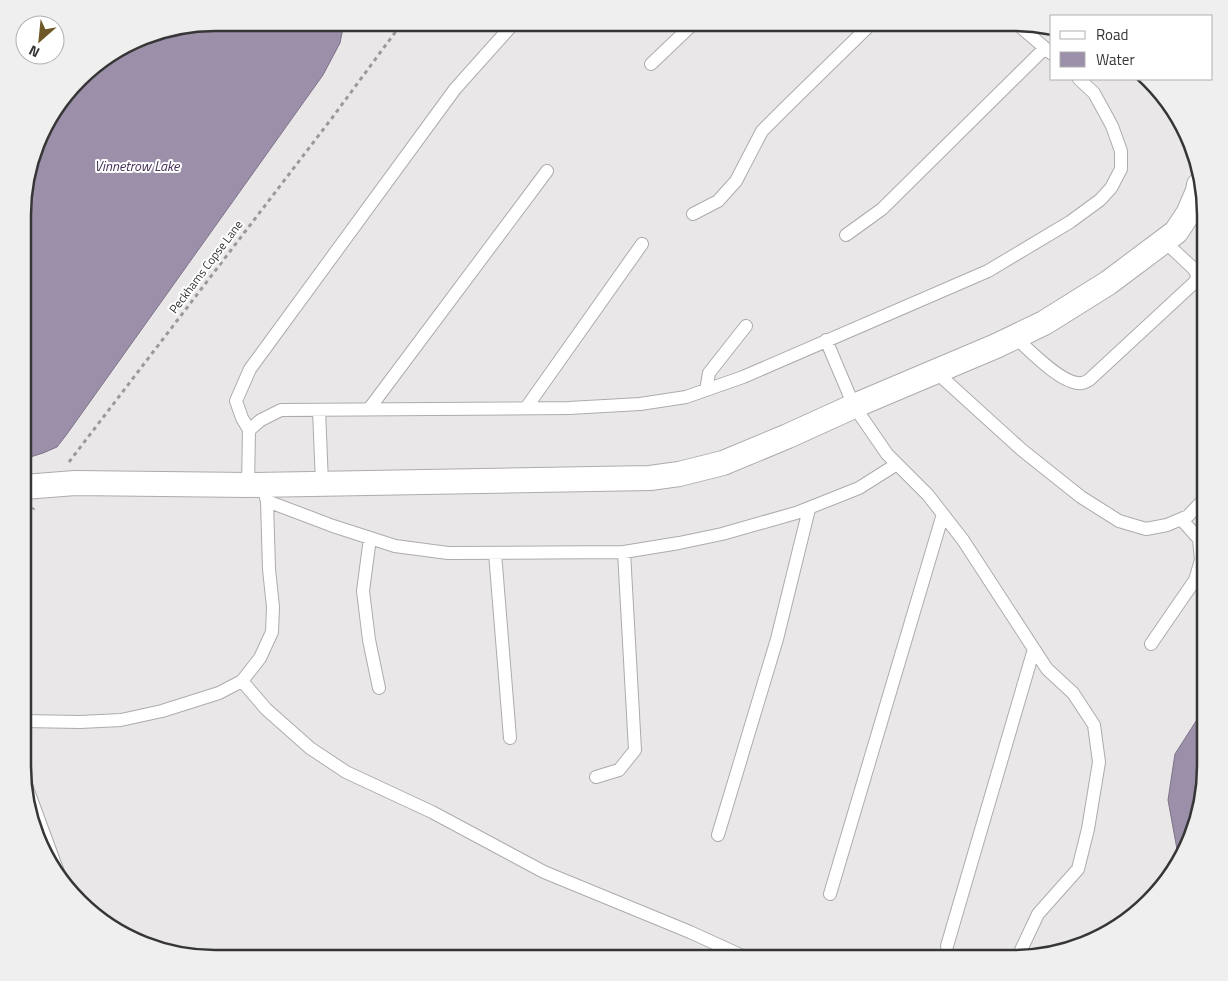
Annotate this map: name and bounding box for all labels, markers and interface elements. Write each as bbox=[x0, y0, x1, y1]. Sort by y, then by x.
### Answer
north arrow bbox=[15, 15, 65, 65]
legend bbox=[1050, 15, 1213, 80]
text: Road bbox=[1096, 23, 1128, 46]
text: N bbox=[25, 40, 43, 64]
text: Water bbox=[1096, 48, 1135, 71]
water label: Vinnetrow Lake bbox=[94, 155, 181, 176]
street label: Peckhams Copse Lane bbox=[164, 216, 247, 317]

